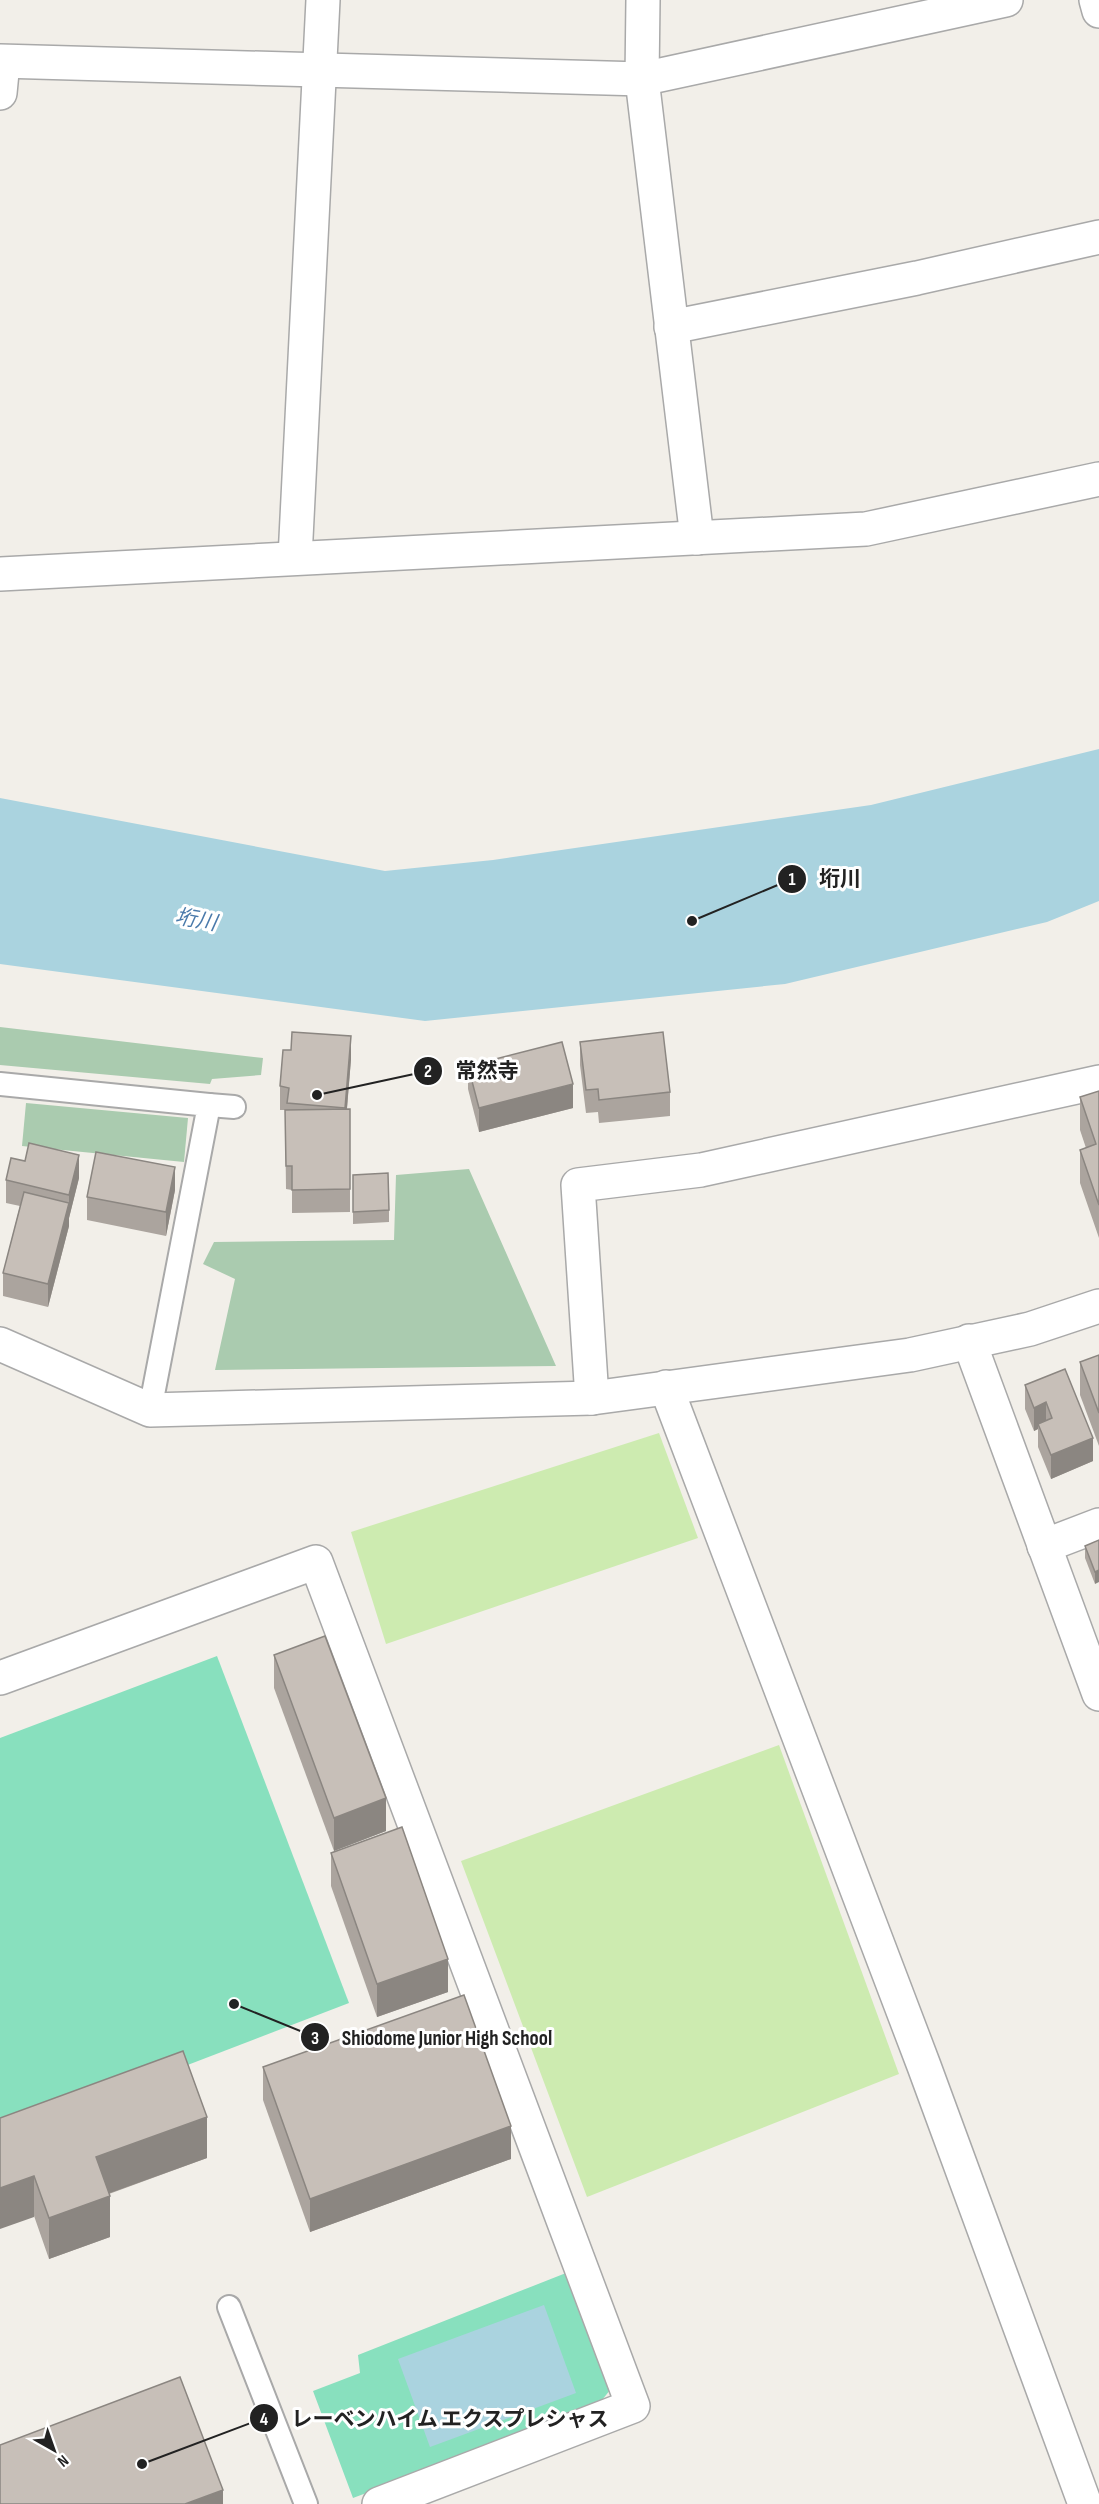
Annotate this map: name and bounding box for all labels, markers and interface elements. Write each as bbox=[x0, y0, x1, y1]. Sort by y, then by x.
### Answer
callout: 垳川 bbox=[777, 859, 873, 898]
text: 垳川 bbox=[819, 867, 861, 892]
text: 1 bbox=[788, 869, 796, 890]
water label: 垳川 bbox=[173, 904, 221, 936]
callout: 常然寺 bbox=[413, 1051, 530, 1090]
text: 常然寺 bbox=[456, 1059, 519, 1084]
text: 2 bbox=[424, 1061, 432, 1082]
callout: Shiodome Junior High School bbox=[300, 2018, 564, 2057]
text: Shiodome Junior High School bbox=[342, 2026, 552, 2051]
text: 3 bbox=[311, 2028, 319, 2049]
callout: レーベンハイム エクスプレシャス bbox=[249, 2399, 621, 2438]
text: レーベンハイム エクスプレシャス bbox=[292, 2407, 608, 2432]
text: 4 bbox=[260, 2409, 269, 2430]
north arrow bbox=[24, 2420, 84, 2480]
text: N bbox=[53, 2450, 72, 2470]

